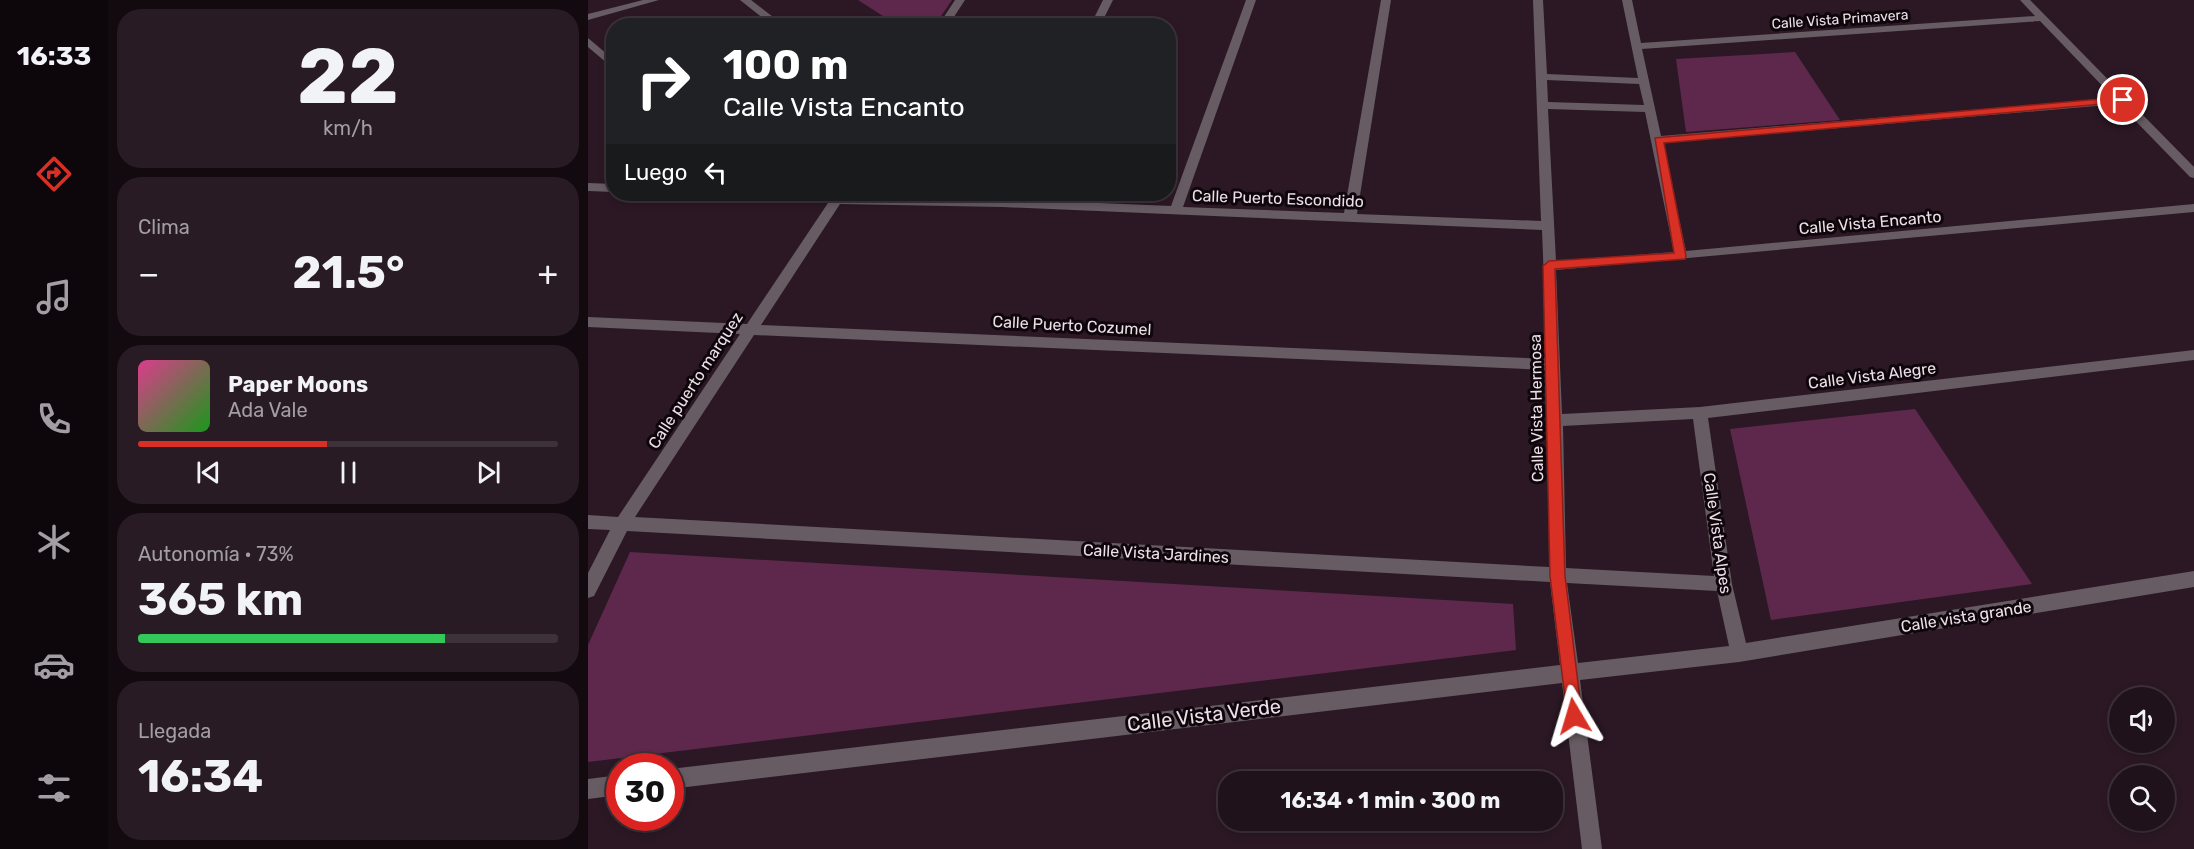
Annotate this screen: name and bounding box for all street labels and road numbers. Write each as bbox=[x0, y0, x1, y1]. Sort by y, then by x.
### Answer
street label: Calle Vista Primavera bbox=[1771, 6, 1909, 33]
street label: Calle Puerto Escondido bbox=[1192, 186, 1364, 211]
street label: Calle Vista Encanto bbox=[1798, 207, 1942, 238]
street label: Calle puerto marquez bbox=[644, 308, 747, 452]
street label: Calle Puerto Cozumel bbox=[992, 312, 1152, 339]
street label: Calle Vista Hermosa bbox=[1526, 334, 1547, 482]
street label: Calle Vista Alegre bbox=[1807, 358, 1937, 393]
street label: Calle Vista Alpes bbox=[1700, 471, 1735, 595]
street label: Calle Vista Jardines bbox=[1082, 540, 1229, 567]
street label: Calle vista grande bbox=[1899, 597, 2033, 636]
street label: Calle Vista Verde bbox=[1126, 694, 1282, 736]

